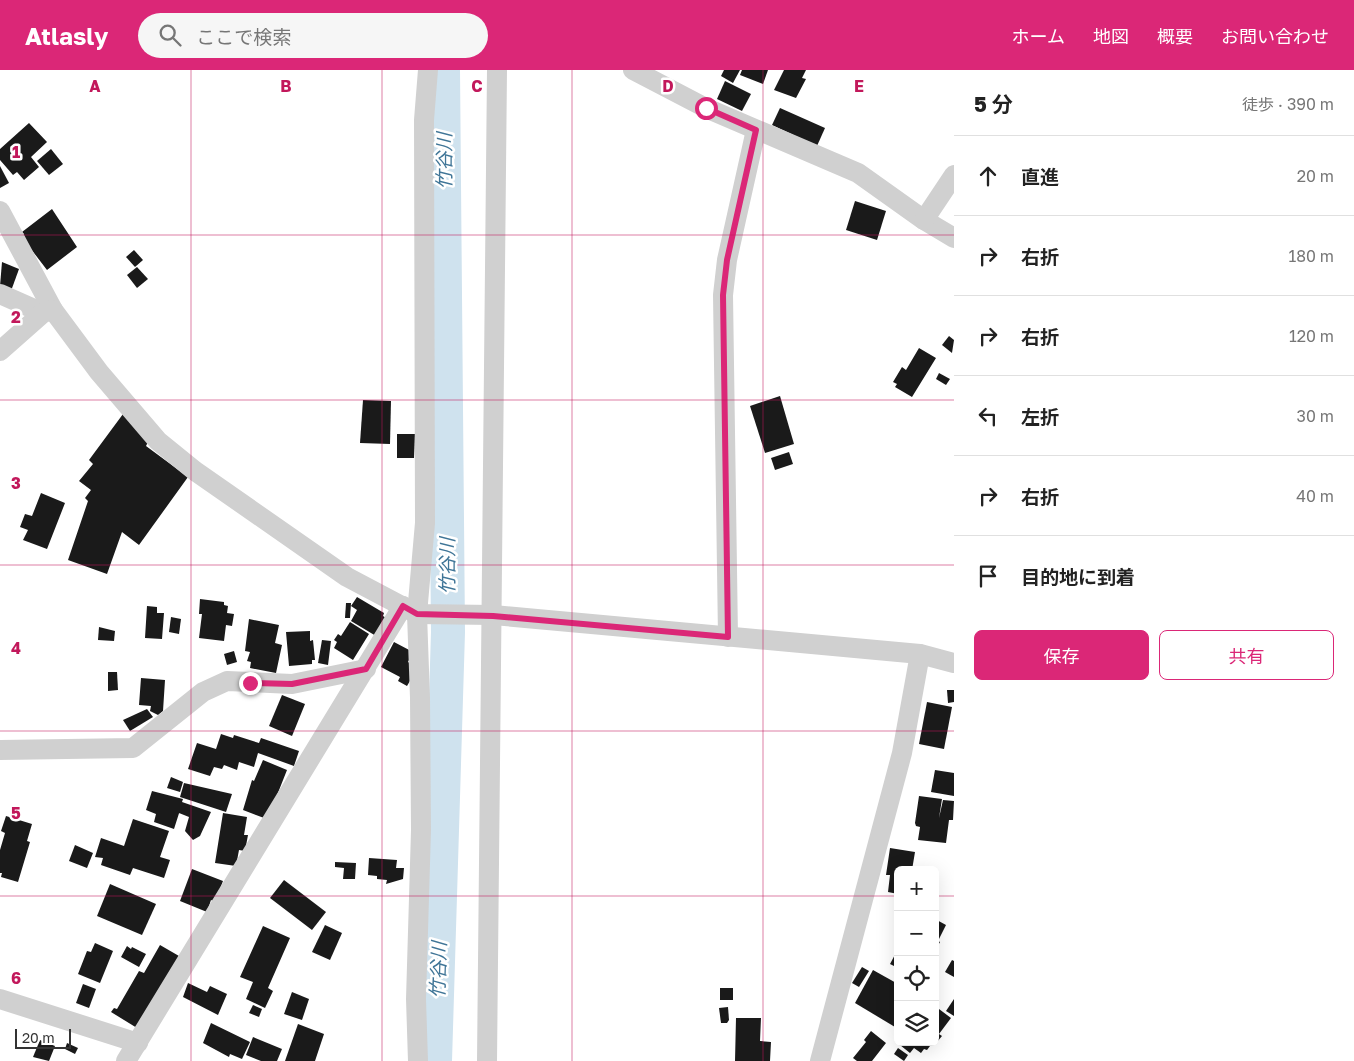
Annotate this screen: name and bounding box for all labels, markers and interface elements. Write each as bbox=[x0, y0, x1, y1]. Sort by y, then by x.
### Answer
search box bbox=[138, 13, 488, 58]
text: Atlasly bbox=[25, 21, 108, 50]
icon: search bbox=[156, 21, 184, 49]
text: ここで検索 bbox=[196, 25, 291, 48]
text: ホーム bbox=[1012, 25, 1065, 47]
text: 地図 bbox=[1093, 25, 1129, 47]
text: 概要 bbox=[1157, 25, 1193, 47]
text: お問い合わせ bbox=[1221, 25, 1329, 47]
text: A bbox=[89, 76, 101, 96]
text: B bbox=[280, 76, 292, 96]
text: C bbox=[471, 76, 483, 96]
text: D bbox=[662, 76, 674, 96]
text: E bbox=[854, 76, 864, 96]
text: 5 分 bbox=[974, 91, 1013, 117]
text: 徒歩 · 390 m bbox=[1242, 94, 1334, 114]
route start bbox=[695, 97, 718, 120]
water label: 竹谷川 bbox=[432, 131, 455, 190]
text: 1 bbox=[12, 142, 20, 162]
icon: ahead bbox=[974, 162, 1002, 190]
text: 直進 bbox=[1021, 165, 1059, 188]
text: 20 m bbox=[1297, 166, 1334, 186]
icon: right bbox=[974, 242, 1002, 270]
text: 右折 bbox=[1021, 245, 1059, 268]
text: 180 m bbox=[1288, 246, 1334, 266]
text: 2 bbox=[11, 307, 21, 327]
icon: right bbox=[974, 322, 1002, 350]
text: 右折 bbox=[1021, 325, 1059, 348]
text: 120 m bbox=[1289, 326, 1334, 346]
icon: left bbox=[974, 402, 1002, 430]
text: 左折 bbox=[1021, 405, 1059, 428]
text: 30 m bbox=[1297, 406, 1334, 426]
text: 3 bbox=[11, 473, 21, 493]
icon: right bbox=[974, 482, 1002, 510]
text: 右折 bbox=[1021, 485, 1059, 508]
text: 40 m bbox=[1296, 486, 1334, 506]
water label: 竹谷川 bbox=[435, 536, 458, 595]
icon: arrive bbox=[974, 562, 1002, 590]
text: 目的地に到着 bbox=[1021, 565, 1135, 588]
button: 保存 bbox=[974, 630, 1149, 680]
button: 共有 bbox=[1159, 630, 1334, 680]
text: 4 bbox=[11, 638, 21, 658]
route end bbox=[239, 672, 262, 695]
text: 5 bbox=[11, 803, 21, 823]
map controls bbox=[894, 866, 939, 1046]
button: + bbox=[894, 866, 939, 911]
button: − bbox=[894, 911, 939, 956]
water label: 竹谷川 bbox=[425, 939, 450, 999]
button: locate bbox=[894, 956, 939, 1001]
text: 6 bbox=[11, 968, 21, 988]
button: layers bbox=[894, 1001, 939, 1046]
scale bar bbox=[15, 1026, 71, 1049]
text: 20 m bbox=[22, 1029, 55, 1046]

